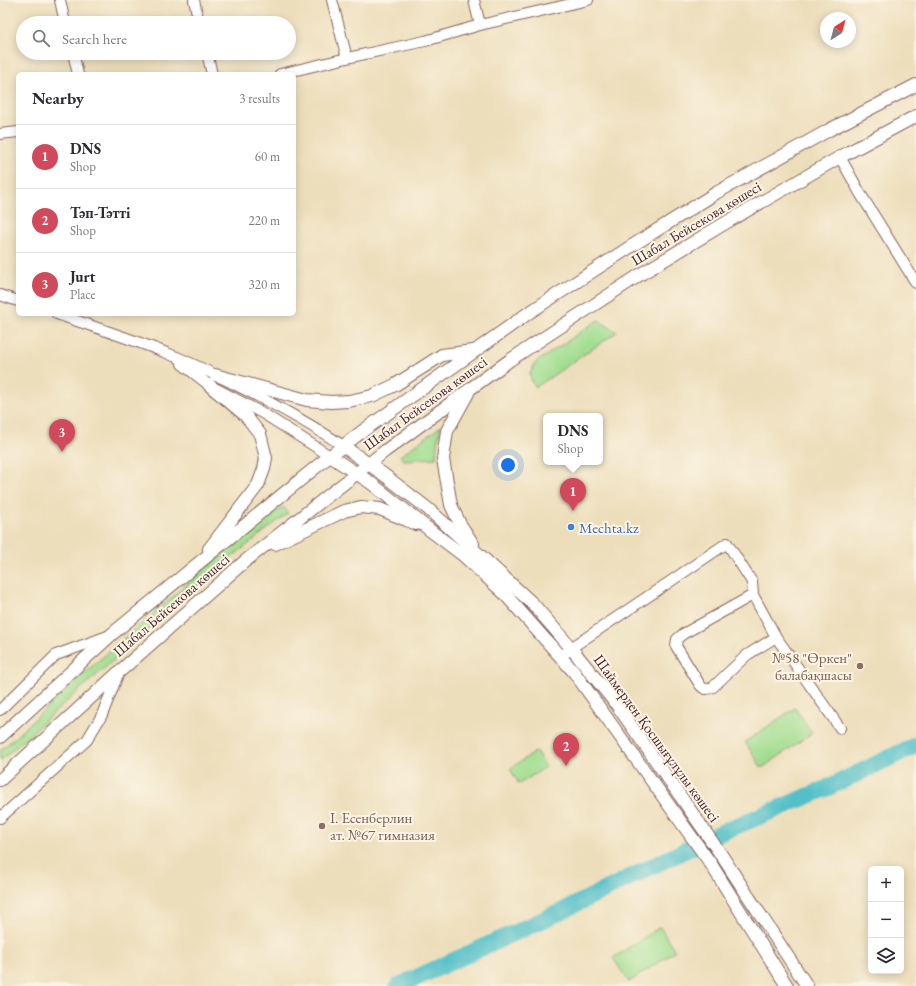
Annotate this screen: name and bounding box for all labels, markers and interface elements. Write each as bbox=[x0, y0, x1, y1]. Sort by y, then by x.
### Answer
north arrow bbox=[820, 12, 856, 48]
search box bbox=[16, 16, 296, 60]
icon: search bbox=[30, 27, 52, 49]
text: Search here bbox=[62, 29, 127, 48]
text: Nearby bbox=[32, 87, 84, 109]
text: 3 results bbox=[239, 90, 280, 107]
text: DNS bbox=[70, 139, 101, 158]
text: 1 bbox=[42, 148, 48, 165]
text: 60 m bbox=[255, 148, 280, 165]
text: Shop bbox=[70, 158, 96, 175]
street label: Шабал Бейсекова көшесі bbox=[628, 177, 765, 269]
text: Тәп-Тәтті bbox=[70, 203, 131, 222]
text: 2 bbox=[42, 212, 48, 229]
text: 220 m bbox=[249, 212, 280, 229]
text: Shop bbox=[70, 222, 96, 239]
text: Jurt bbox=[70, 267, 95, 286]
text: 3 bbox=[42, 276, 48, 293]
text: 320 m bbox=[249, 276, 280, 293]
text: Place bbox=[70, 286, 96, 303]
street label: Шабал Бейсекова көшесі bbox=[359, 352, 491, 454]
popup bbox=[543, 413, 603, 465]
pin: 3 bbox=[49, 419, 75, 452]
text: DNS bbox=[557, 421, 589, 440]
text: Shop bbox=[557, 440, 583, 457]
your location bbox=[498, 455, 518, 475]
pin: 1 bbox=[560, 478, 586, 511]
place label: Mechta.kz bbox=[579, 518, 639, 537]
marker: Mechta.kz bbox=[566, 522, 576, 532]
street label: Шабал Бейсекова көшесі bbox=[109, 549, 233, 661]
place label: №58 "Өркен" балабақшасы bbox=[772, 648, 852, 684]
street label: Шаймерден Қосшығұлұлы көшесі bbox=[590, 651, 724, 826]
marker: №58 "Өркен" балабақшасы bbox=[855, 661, 865, 671]
pin: 2 bbox=[553, 733, 579, 766]
place label: І. Есенберлин ат. №67 гимназия bbox=[330, 808, 435, 844]
marker: І. Есенберлин ат. №67 гимназия bbox=[317, 821, 327, 831]
map controls bbox=[868, 866, 904, 974]
button: + bbox=[868, 866, 904, 902]
button: − bbox=[868, 902, 904, 938]
button: layers bbox=[868, 938, 904, 974]

